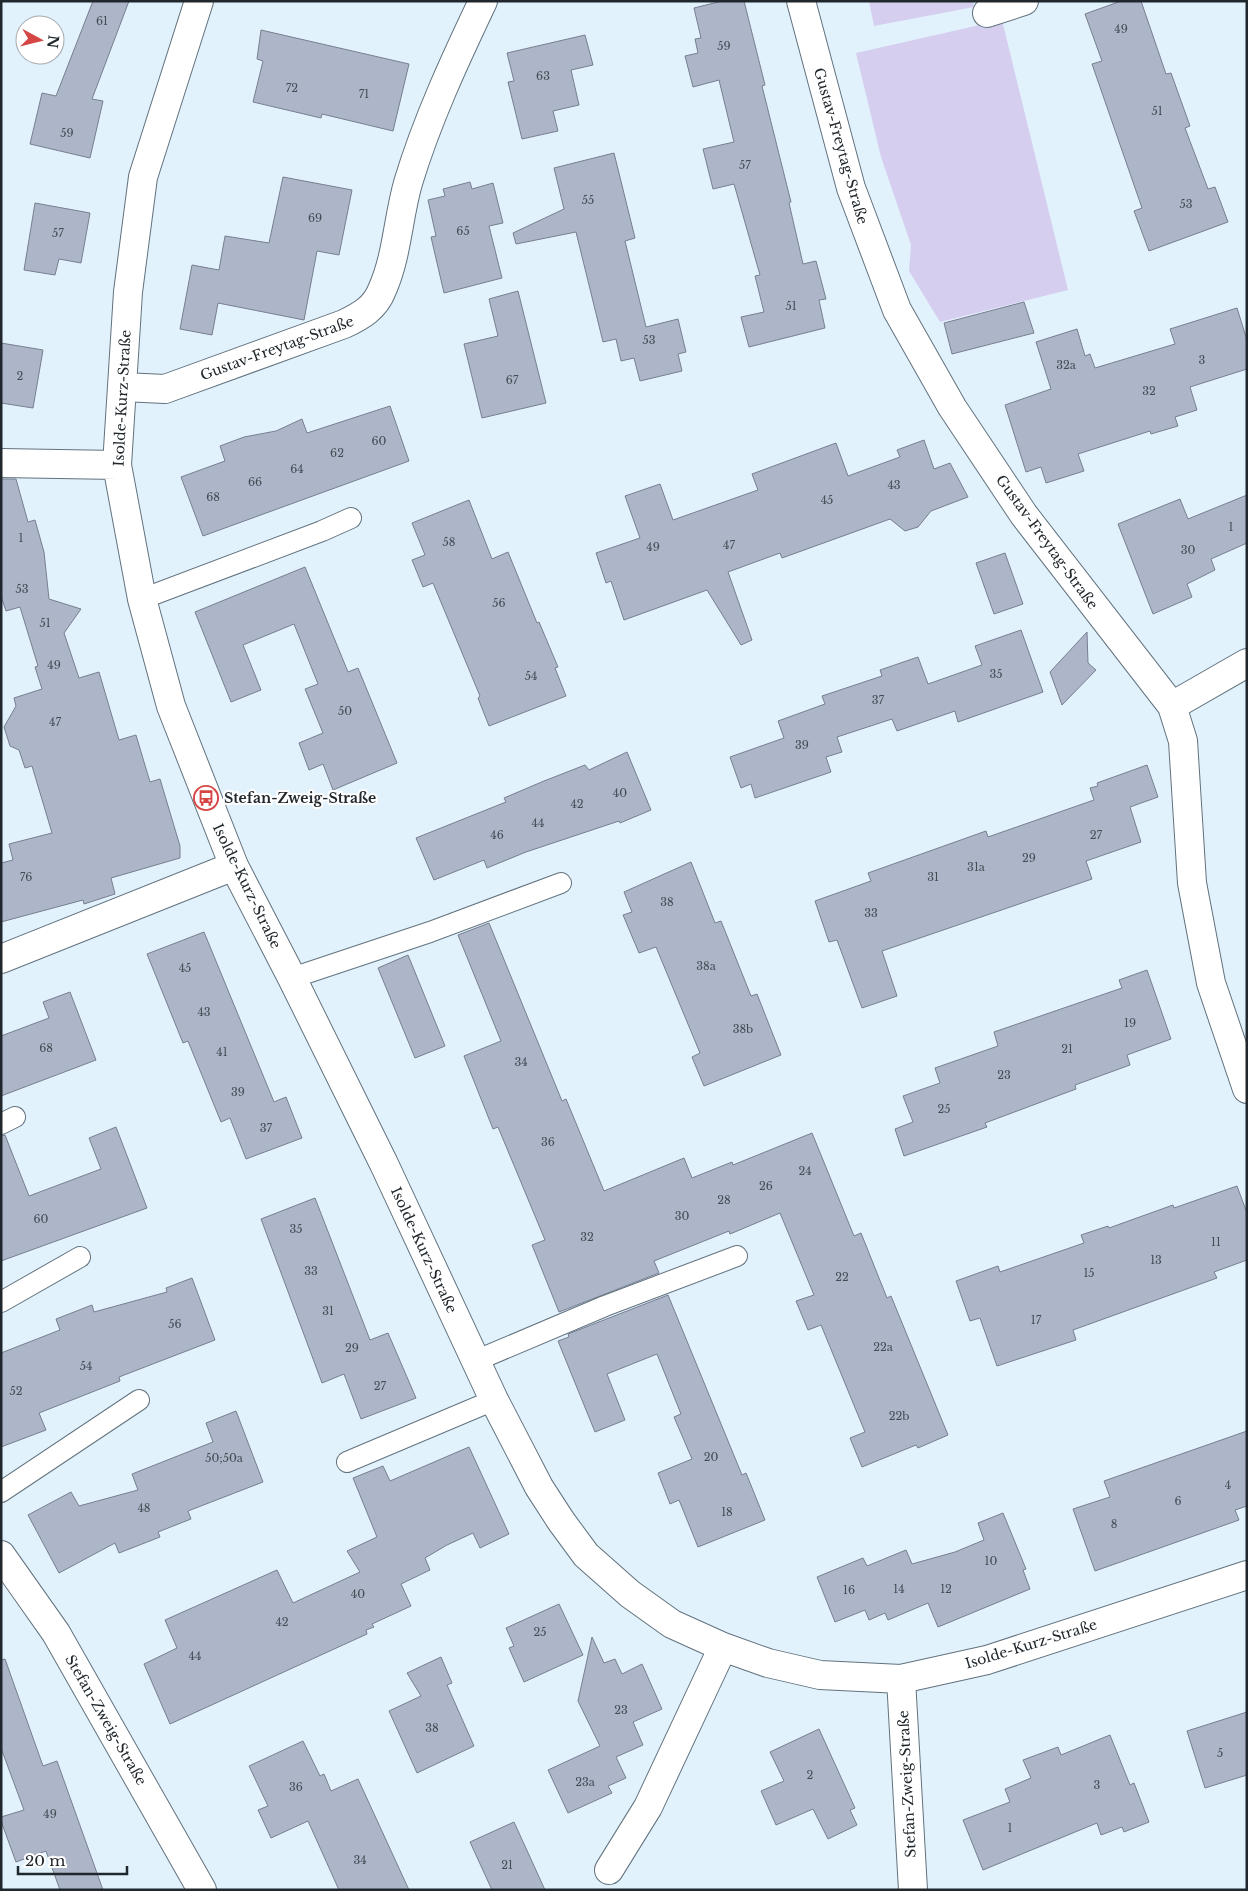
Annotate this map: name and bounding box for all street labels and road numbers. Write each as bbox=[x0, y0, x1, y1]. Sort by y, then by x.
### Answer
street label: Gustav-Freytag-Straße bbox=[810, 66, 872, 226]
street label: Gustav-Freytag-Straße bbox=[198, 312, 356, 384]
street label: Isolde-Kurz-Straße bbox=[109, 329, 135, 467]
street label: Gustav-Freytag-Straße bbox=[992, 471, 1102, 613]
street label: Isolde-Kurz-Straße bbox=[209, 821, 285, 951]
street label: Isolde-Kurz-Straße bbox=[387, 1184, 461, 1316]
street label: Isolde-Kurz-Straße bbox=[963, 1615, 1099, 1673]
street label: Stefan-Zweig-Straße bbox=[61, 1652, 151, 1788]
street label: Stefan-Zweig-Straße bbox=[894, 1710, 920, 1858]

